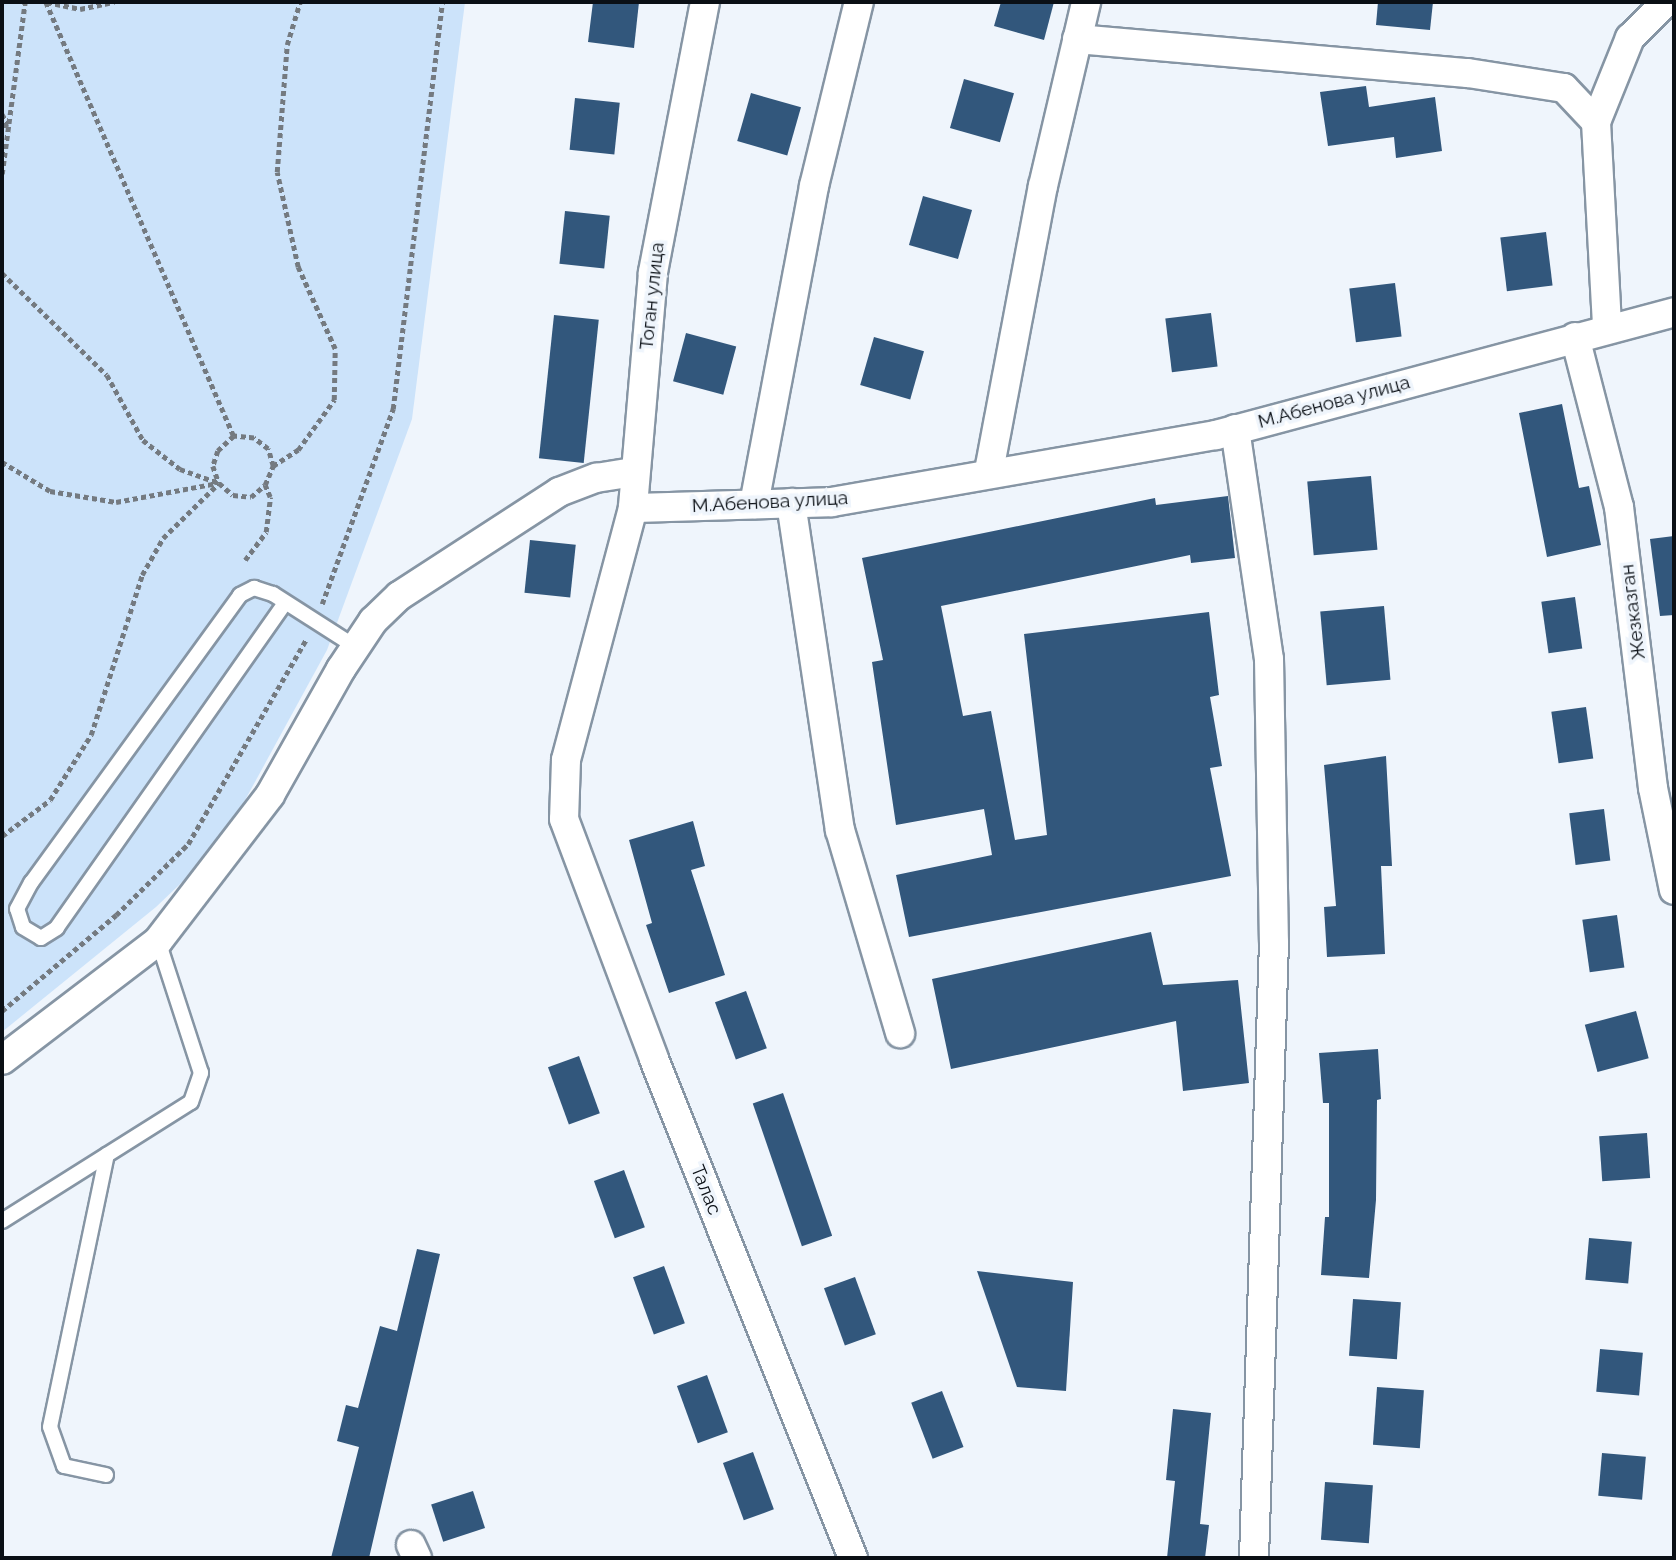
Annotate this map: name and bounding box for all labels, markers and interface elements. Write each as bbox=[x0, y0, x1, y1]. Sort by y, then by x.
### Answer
street label: Тоган улица bbox=[635, 241, 669, 351]
street label: М.Абенова улица bbox=[1255, 371, 1413, 433]
street label: М.Абенова улица bbox=[691, 487, 849, 517]
street label: Жезказган bbox=[1616, 563, 1650, 661]
street label: Талас bbox=[686, 1162, 726, 1218]

